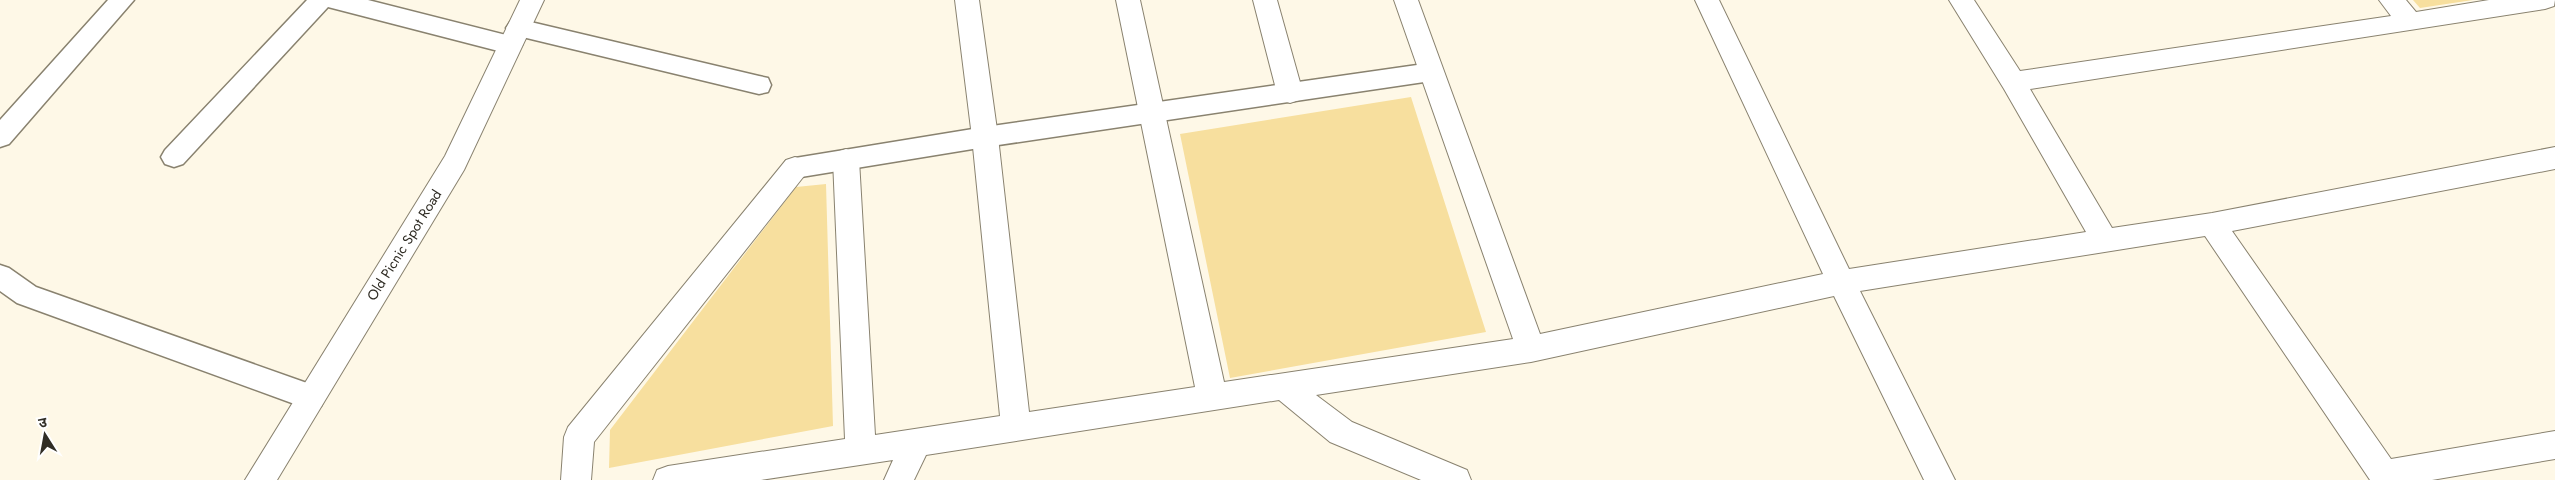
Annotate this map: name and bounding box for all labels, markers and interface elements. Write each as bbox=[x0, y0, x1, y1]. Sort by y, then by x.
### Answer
street label: Old Picnic Spot Road bbox=[362, 186, 446, 304]
north arrow bbox=[20, 410, 70, 460]
text: उ bbox=[37, 411, 49, 433]

